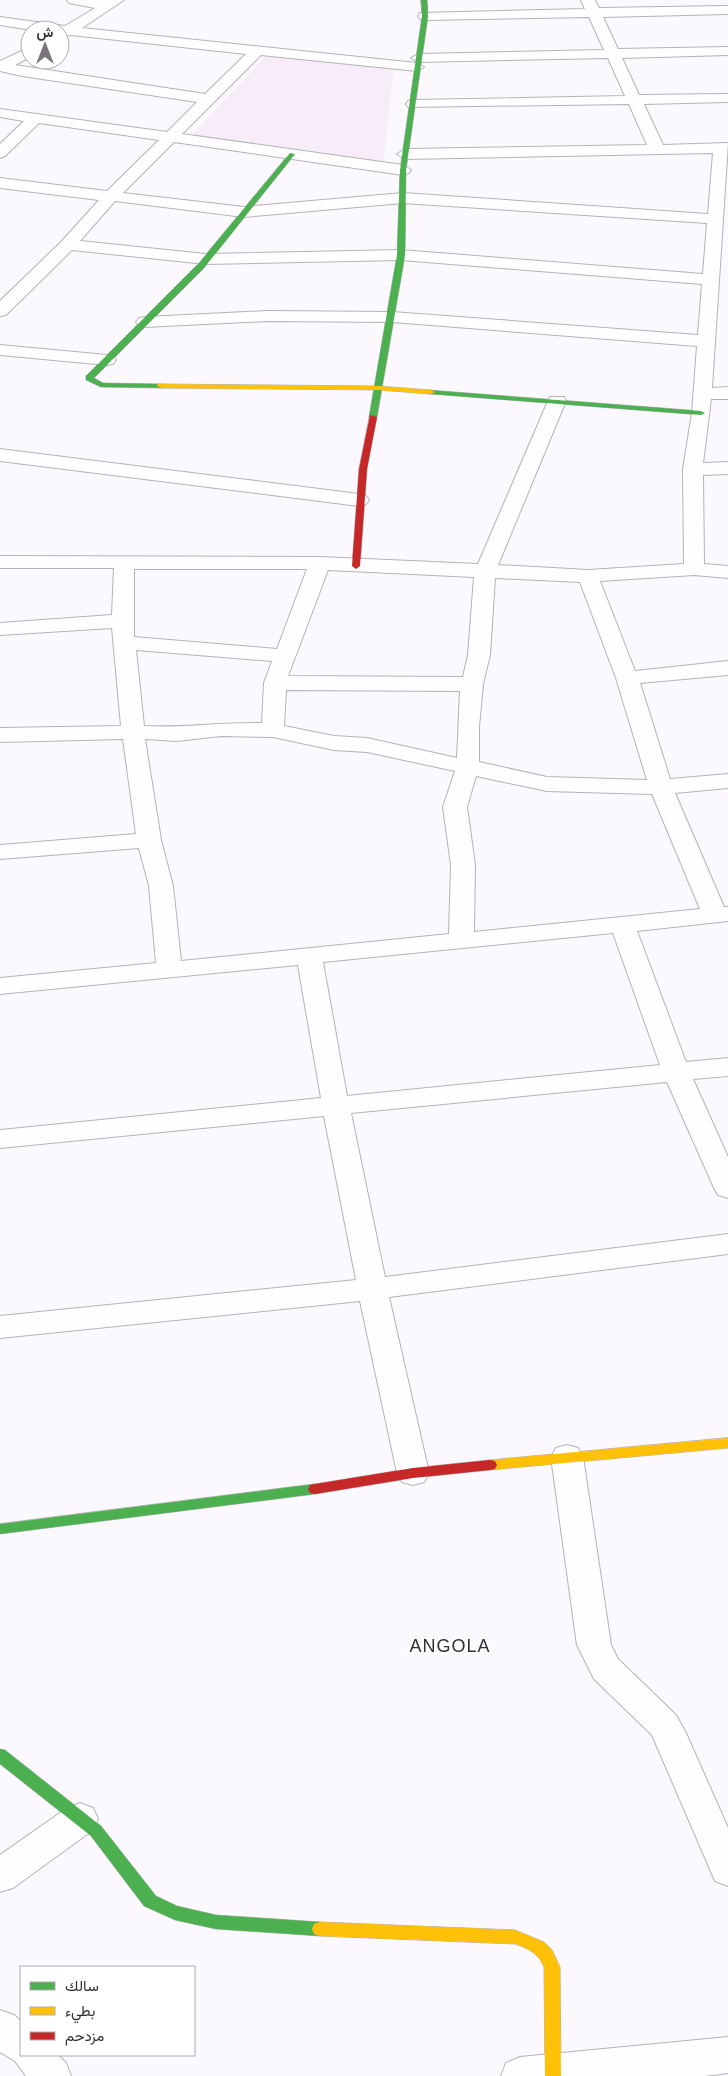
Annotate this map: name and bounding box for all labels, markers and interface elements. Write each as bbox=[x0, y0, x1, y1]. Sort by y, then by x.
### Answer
north arrow bbox=[20, 20, 70, 70]
text: ش bbox=[37, 24, 54, 41]
district label: ANGOLA bbox=[409, 1636, 491, 1656]
legend bbox=[20, 1966, 195, 2056]
text: سالك bbox=[65, 1977, 99, 1994]
text: بطيء bbox=[65, 2002, 95, 2024]
text: مزدحم bbox=[65, 2027, 104, 2046]

